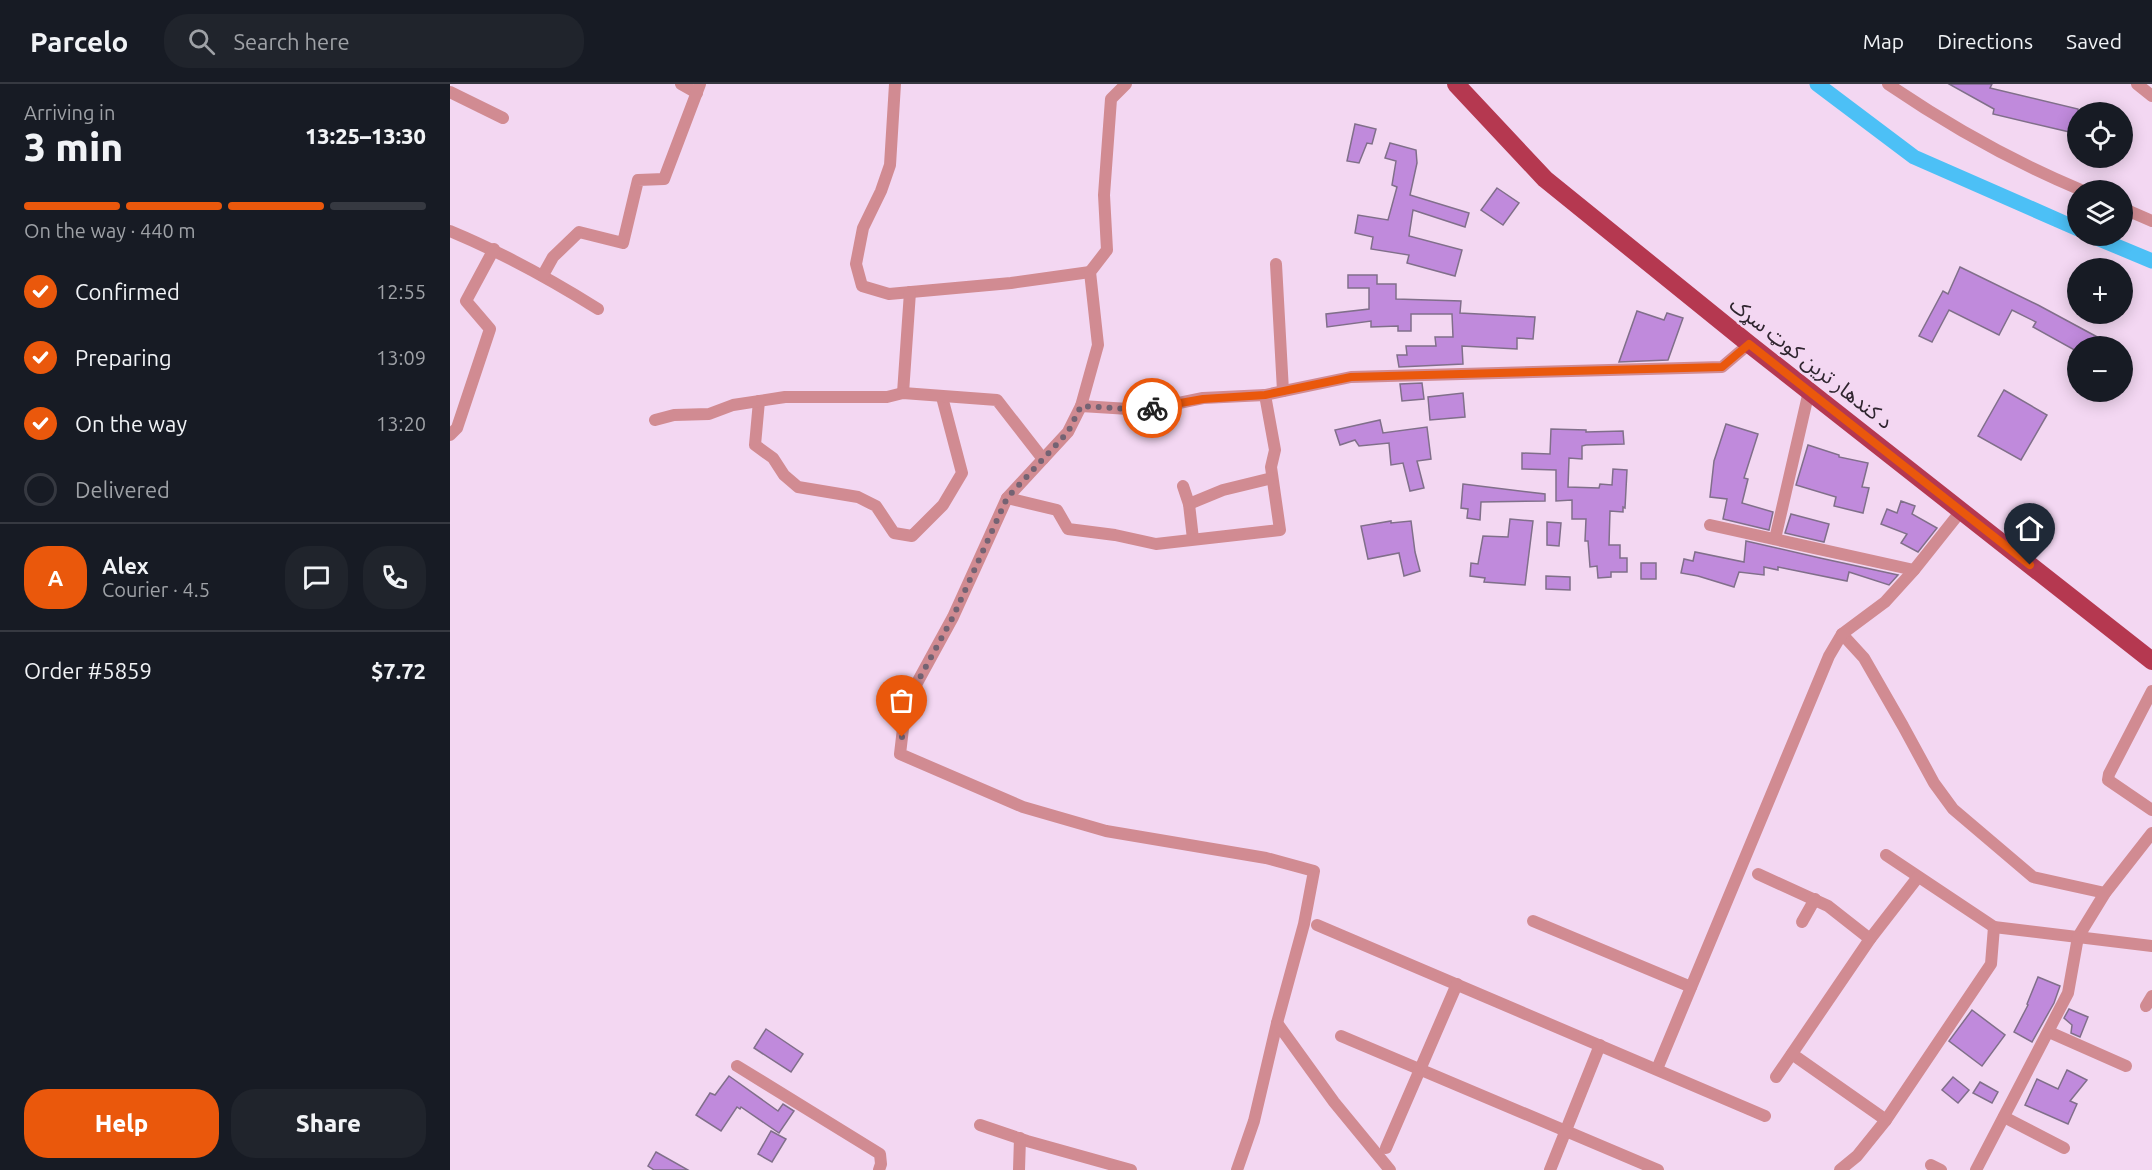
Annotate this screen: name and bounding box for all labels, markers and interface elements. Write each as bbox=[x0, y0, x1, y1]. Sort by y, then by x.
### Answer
search box bbox=[164, 14, 584, 68]
icon: search bbox=[185, 25, 218, 58]
text: Parcelo bbox=[30, 26, 128, 57]
text: Search here bbox=[233, 29, 350, 54]
text: Map bbox=[1863, 29, 1904, 53]
text: Directions bbox=[1937, 29, 2033, 53]
text: Saved bbox=[2066, 29, 2122, 53]
text: Arriving in bbox=[24, 101, 115, 124]
map controls bbox=[2067, 102, 2133, 402]
button: locate bbox=[2067, 102, 2133, 168]
text: 13:25–13:30 bbox=[305, 123, 426, 148]
text: 3 min bbox=[24, 125, 123, 168]
button: layers bbox=[2067, 180, 2133, 246]
text: On the way · 440 m bbox=[24, 219, 196, 242]
button: + bbox=[2067, 258, 2133, 324]
icon: check bbox=[24, 275, 57, 308]
text: Confirmed bbox=[75, 279, 180, 304]
text: 12:55 bbox=[376, 280, 426, 303]
street label: د کندهار ترين کوټ سړک bbox=[1725, 291, 1898, 434]
button: − bbox=[2067, 336, 2133, 402]
icon: check bbox=[24, 341, 57, 374]
text: Preparing bbox=[75, 345, 172, 370]
text: 13:09 bbox=[376, 346, 426, 369]
courier bbox=[1122, 378, 1182, 438]
icon: bike bbox=[1136, 392, 1169, 425]
icon: check bbox=[24, 407, 57, 440]
text: On the way bbox=[75, 411, 187, 436]
text: 13:20 bbox=[376, 412, 426, 435]
text: Delivered bbox=[75, 477, 170, 502]
pin bbox=[2004, 503, 2055, 565]
icon: home bbox=[2013, 512, 2046, 545]
button: chat bbox=[285, 546, 348, 609]
button: phone bbox=[363, 546, 426, 609]
text: Alex bbox=[102, 553, 149, 578]
text: A bbox=[48, 565, 63, 590]
text: Courier · 4.5 bbox=[102, 578, 210, 601]
text: Order #5859 bbox=[24, 658, 152, 683]
text: $7.72 bbox=[371, 658, 426, 683]
pin bbox=[876, 675, 927, 737]
icon: bag bbox=[885, 684, 918, 717]
button: Help bbox=[24, 1089, 219, 1158]
button: Share bbox=[231, 1089, 426, 1158]

